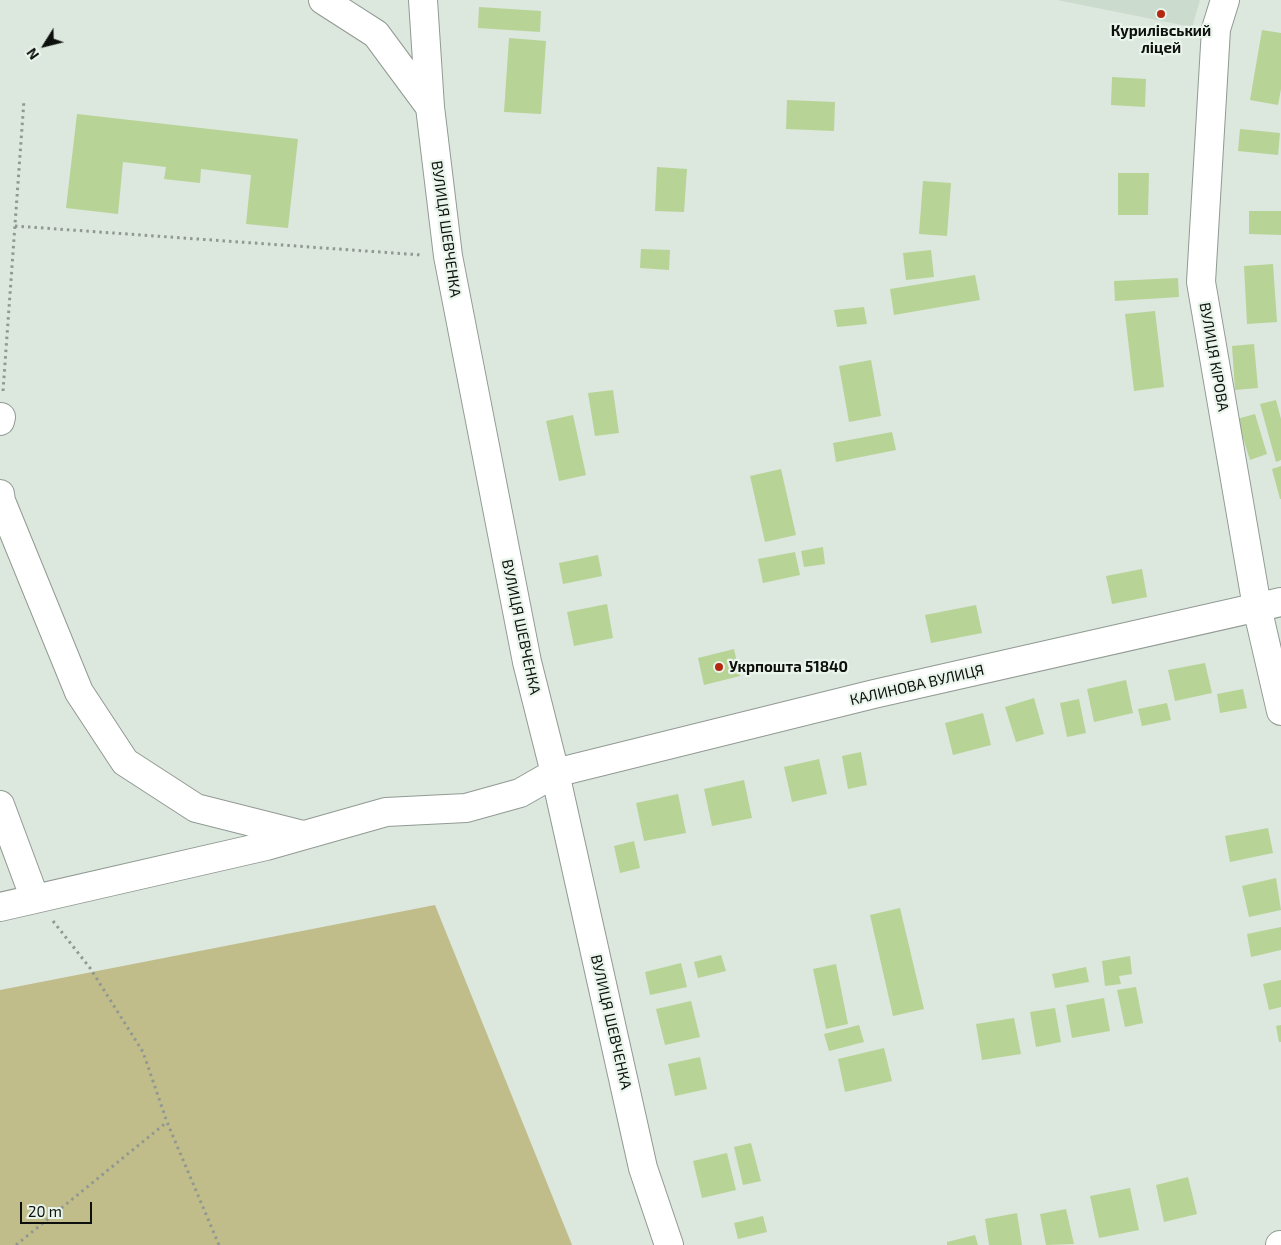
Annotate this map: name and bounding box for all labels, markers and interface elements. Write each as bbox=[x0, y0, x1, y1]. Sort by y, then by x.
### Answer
marker: Курилівський ліцей bbox=[1155, 8, 1167, 20]
north arrow bbox=[20, 20, 70, 70]
place label: Курилівський ліцей bbox=[1111, 22, 1211, 57]
text: N bbox=[23, 45, 42, 63]
street label: ВУЛИЦЯ ШЕВЧЕНКА bbox=[427, 159, 465, 299]
street label: ВУЛИЦЯ КІРОВА bbox=[1196, 301, 1232, 413]
street label: ВУЛИЦЯ ШЕВЧЕНКА bbox=[498, 558, 544, 696]
place label: Укрпошта 51840 bbox=[729, 658, 848, 676]
marker: Укрпошта 51840 bbox=[713, 661, 725, 673]
street label: КАЛИНОВА ВУЛИЦЯ bbox=[848, 661, 986, 709]
street label: ВУЛИЦЯ ШЕВЧЕНКА bbox=[587, 953, 635, 1091]
scale bar bbox=[22, 1192, 95, 1224]
text: 20 m bbox=[28, 1202, 62, 1220]

